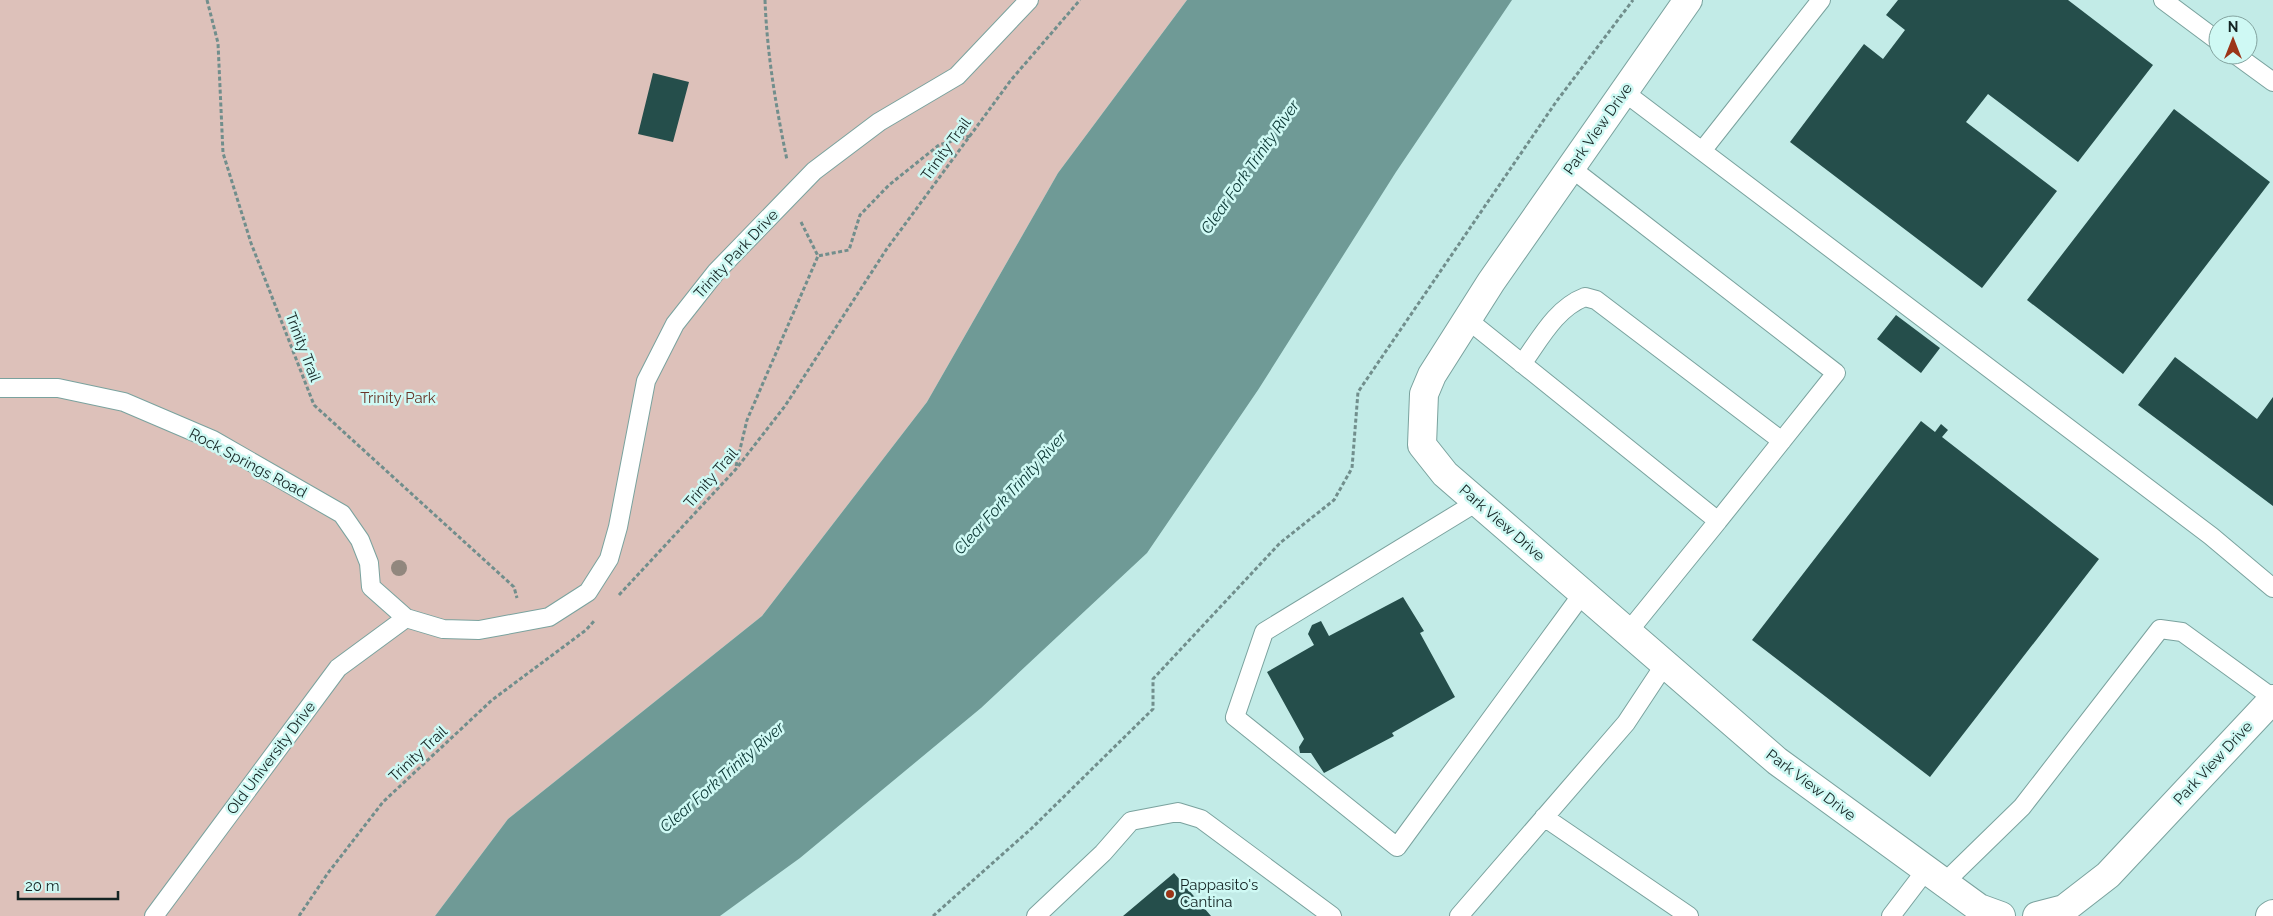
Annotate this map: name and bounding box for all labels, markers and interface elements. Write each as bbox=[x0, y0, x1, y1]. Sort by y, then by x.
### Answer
north arrow bbox=[2208, 15, 2258, 65]
text: N bbox=[2228, 19, 2238, 35]
street label: Park View Drive bbox=[1560, 80, 1636, 178]
water label: Clear Fork Trinity River bbox=[1197, 96, 1304, 237]
street label: Trinity Trail bbox=[917, 113, 975, 184]
street label: Trinity Park Drive bbox=[690, 206, 782, 302]
street label: Trinity Trail bbox=[282, 310, 325, 385]
park label: Trinity Park bbox=[360, 389, 436, 407]
street label: Rock Springs Road bbox=[186, 424, 310, 502]
water label: Clear Fork Trinity River bbox=[950, 427, 1070, 558]
street label: Trinity Trail bbox=[680, 444, 742, 511]
street label: Park View Drive bbox=[1456, 481, 1549, 565]
street label: Old University Drive bbox=[223, 698, 319, 818]
street label: Park View Drive bbox=[2170, 717, 2256, 808]
water label: Clear Fork Trinity River bbox=[656, 718, 788, 836]
street label: Trinity Trail bbox=[385, 722, 452, 785]
street label: Park View Drive bbox=[1763, 745, 1859, 825]
scale bar bbox=[18, 868, 118, 900]
place label: Pappasito's Cantina bbox=[1180, 876, 1258, 911]
text: 20 m bbox=[25, 877, 60, 895]
marker: Pappasito's Cantina bbox=[1164, 888, 1176, 900]

